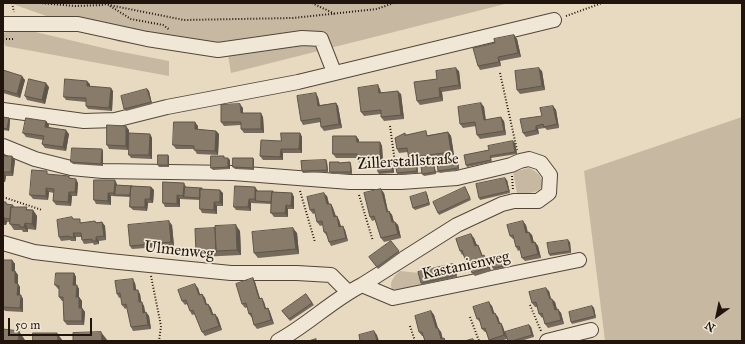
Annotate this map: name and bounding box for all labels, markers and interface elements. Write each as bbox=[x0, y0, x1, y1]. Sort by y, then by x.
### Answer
street label: Zillerstallstraße bbox=[357, 150, 459, 174]
street label: Ulmenweg bbox=[143, 238, 215, 264]
street label: Kastanienweg bbox=[420, 247, 512, 285]
north arrow bbox=[697, 296, 737, 336]
scale bar bbox=[10, 310, 94, 336]
text: 50 m bbox=[15, 318, 40, 332]
text: N bbox=[703, 318, 718, 334]

